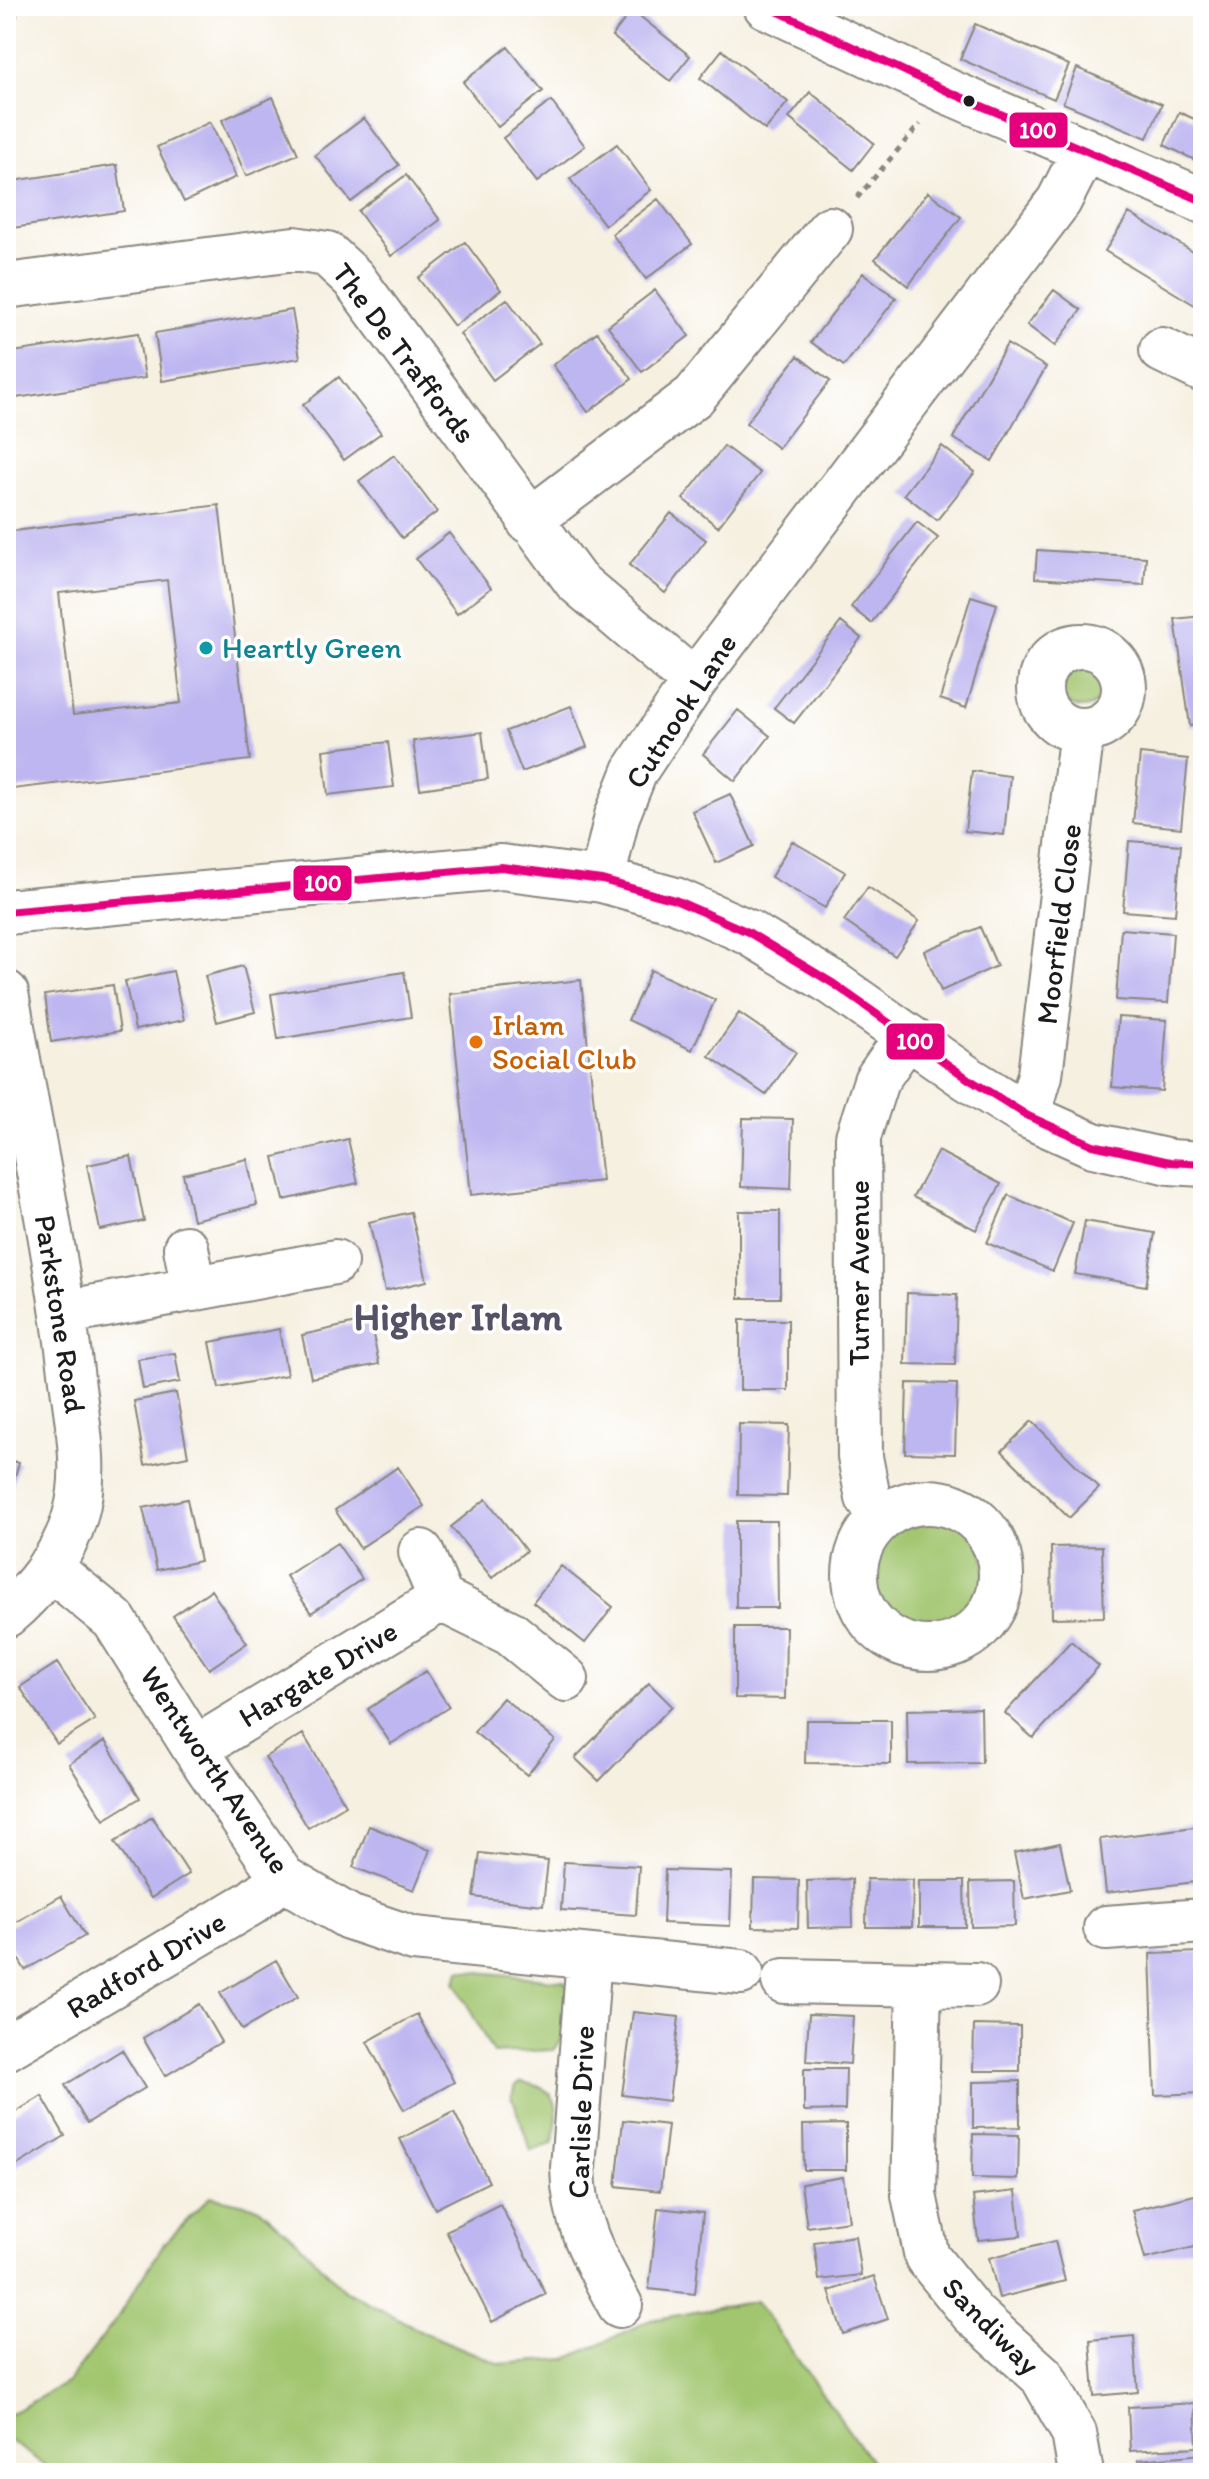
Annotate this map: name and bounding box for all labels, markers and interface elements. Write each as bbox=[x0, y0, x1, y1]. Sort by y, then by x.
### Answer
unlabelled marker bbox=[961, 93, 977, 109]
line badge: 100 bbox=[1008, 111, 1069, 149]
text: 100 bbox=[1019, 117, 1057, 144]
street label: The De Traffords bbox=[324, 255, 484, 450]
street label: Cutnook Lane bbox=[617, 626, 744, 795]
place label: Heartly Green bbox=[222, 629, 402, 666]
marker: Heartly Green bbox=[197, 639, 215, 657]
street label: Moorfield Close bbox=[1028, 821, 1089, 1026]
line badge: 100 bbox=[292, 864, 353, 902]
text: 100 bbox=[304, 870, 342, 897]
place label: Irlam Social Club bbox=[492, 1006, 637, 1077]
line badge: 100 bbox=[885, 1022, 946, 1061]
text: 100 bbox=[896, 1028, 934, 1055]
marker: Irlam Social Club bbox=[467, 1033, 485, 1051]
street label: Turner Avenue bbox=[840, 1180, 877, 1366]
street label: Parkstone Road bbox=[27, 1212, 94, 1416]
district label: Higher Irlam bbox=[354, 1294, 562, 1340]
street label: Hargate Drive bbox=[232, 1612, 404, 1735]
street label: Wentworth Avenue bbox=[132, 1659, 299, 1881]
street label: Radford Drive bbox=[59, 1903, 232, 2027]
street label: Carlisle Drive bbox=[559, 2025, 602, 2199]
street label: Sandiway bbox=[935, 2269, 1048, 2382]

